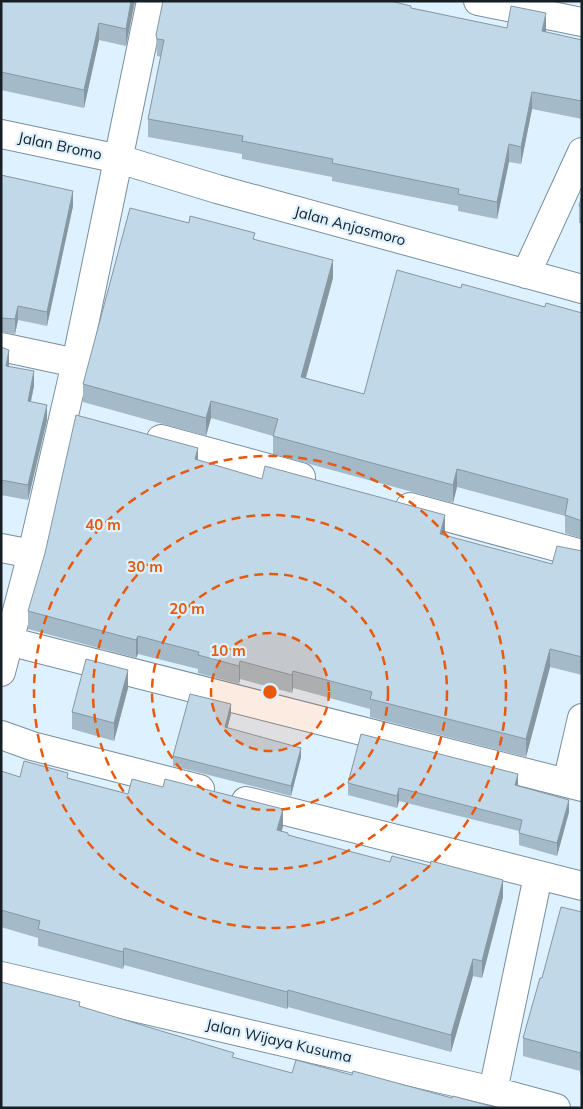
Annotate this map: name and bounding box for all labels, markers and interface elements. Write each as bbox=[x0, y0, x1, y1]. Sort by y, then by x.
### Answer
street label: Jalan Bromo bbox=[17, 127, 104, 164]
street label: Jalan Anjasmoro bbox=[292, 201, 408, 250]
text: 40 m bbox=[85, 515, 121, 534]
text: 30 m bbox=[127, 557, 163, 576]
text: 20 m bbox=[169, 599, 205, 618]
text: 10 m bbox=[210, 641, 246, 660]
centre of rings bbox=[261, 683, 279, 701]
street label: Jalan Wijaya Kusuma bbox=[204, 1015, 354, 1067]

